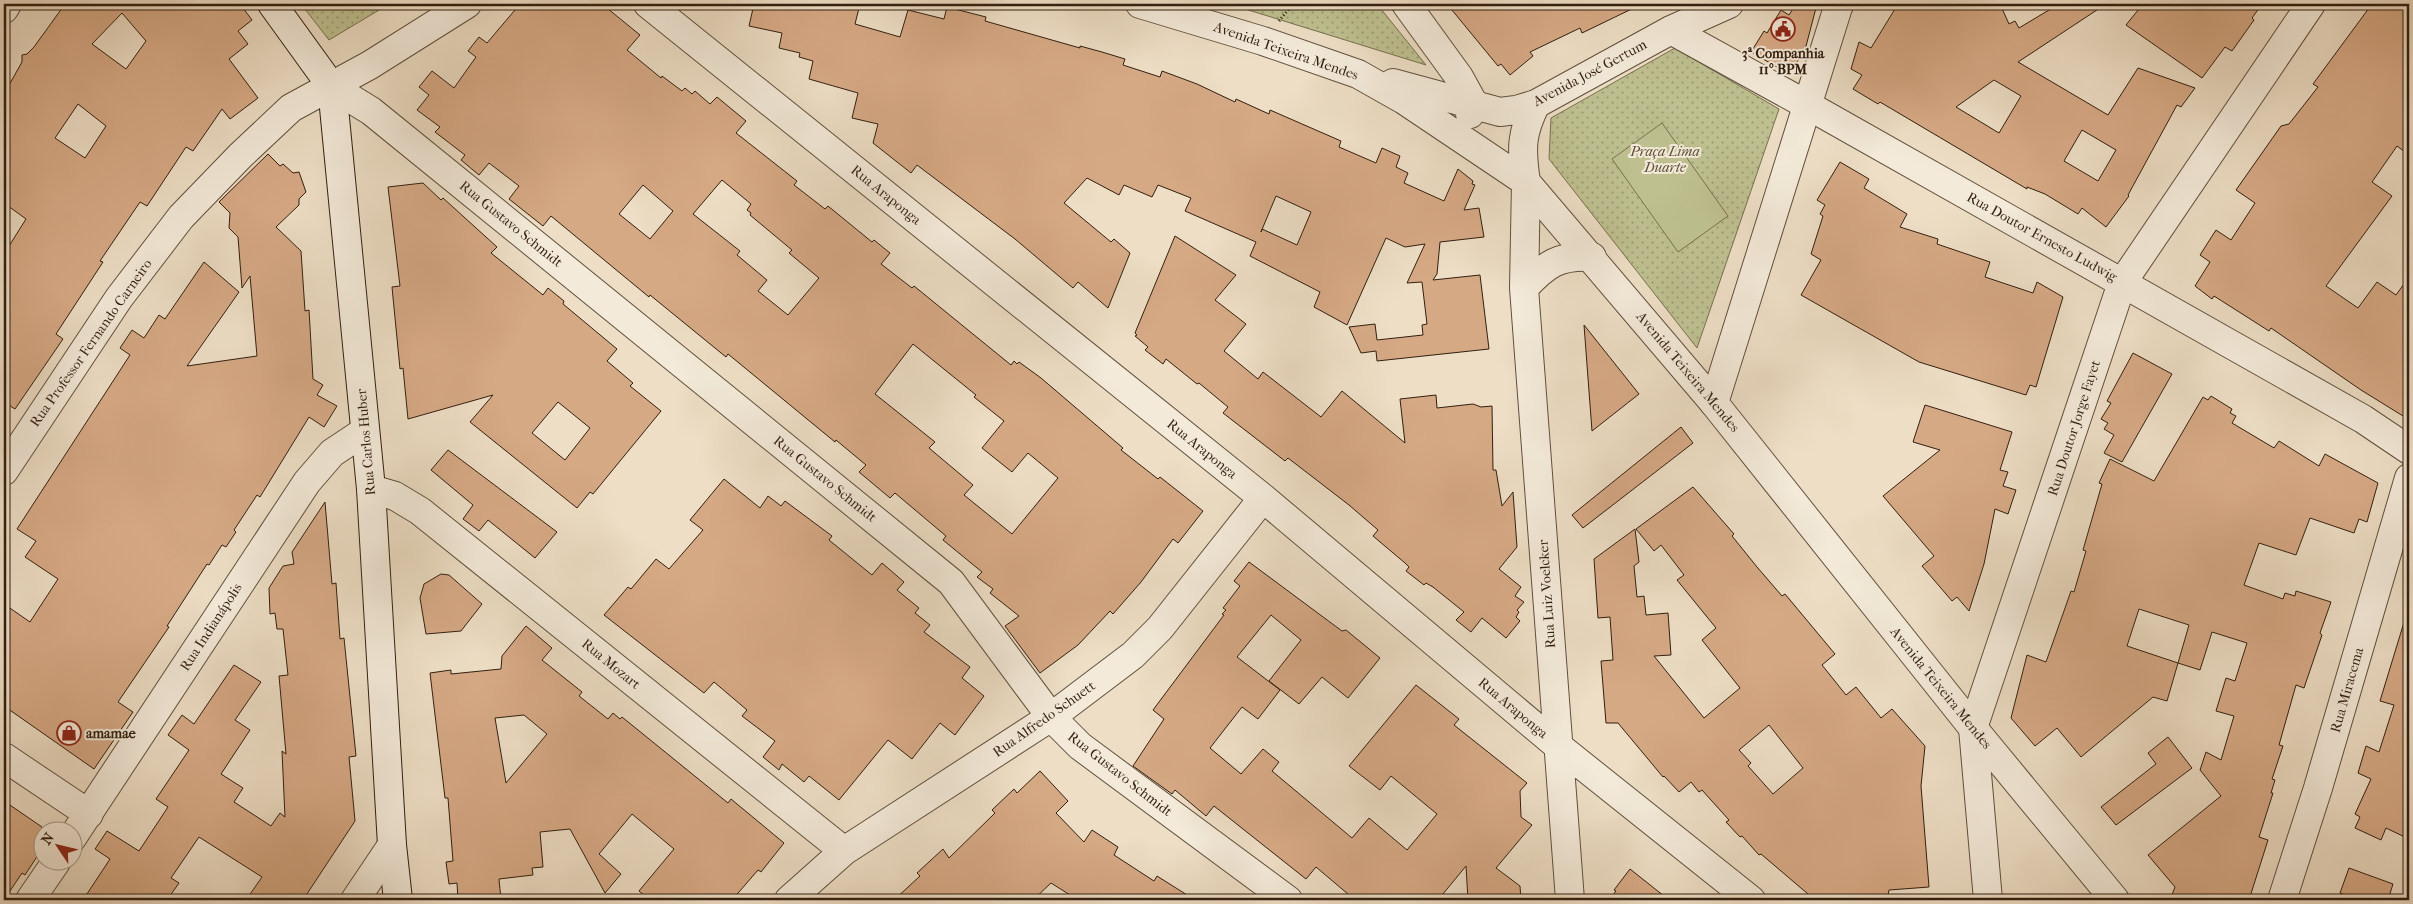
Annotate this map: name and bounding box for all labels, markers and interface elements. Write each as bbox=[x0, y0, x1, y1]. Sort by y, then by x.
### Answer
public building icon: 3ª Companhia 11º BPM bbox=[1770, 16, 1796, 42]
street label: Avenida Teixeira Mendes bbox=[1210, 18, 1361, 84]
street label: Avenida José Gertum bbox=[1529, 36, 1650, 111]
place label: 3ª Companhia 11º BPM bbox=[1742, 45, 1825, 78]
park label: Praça Lima Duarte bbox=[1629, 143, 1700, 176]
street label: Rua Araponga bbox=[847, 161, 925, 229]
street label: Rua Gustavo Schmidt bbox=[456, 177, 566, 271]
street label: Rua Doutor Ernesto Ludwig bbox=[1964, 189, 2121, 286]
street label: Rua Professor Fernando Carneiro bbox=[26, 256, 156, 430]
street label: Avenida Teixeira Mendes bbox=[1632, 308, 1743, 436]
street label: Rua Doutor Jorge Fayet bbox=[2044, 358, 2104, 498]
street label: Rua Carlos Huber bbox=[353, 388, 379, 496]
street label: Rua Araponga bbox=[1163, 415, 1241, 483]
street label: Rua Gustavo Schmidt bbox=[770, 432, 880, 526]
street label: Rua Luiz Voelcker bbox=[1535, 539, 1559, 649]
street label: Rua Indianápolis bbox=[176, 580, 246, 674]
street label: Avenida Teixeira Mendes bbox=[1886, 623, 1995, 752]
street label: Rua Mozart bbox=[578, 635, 644, 693]
street label: Rua Miracema bbox=[2327, 645, 2367, 735]
street label: Rua Araponga bbox=[1475, 674, 1552, 742]
street label: Rua Alfredo Schuett bbox=[989, 677, 1099, 761]
shop icon: amamae bbox=[56, 720, 82, 746]
place label: amamae bbox=[86, 725, 136, 742]
street label: Rua Gustavo Schmidt bbox=[1064, 728, 1176, 820]
north arrow bbox=[32, 822, 82, 872]
text: N bbox=[38, 829, 58, 848]

